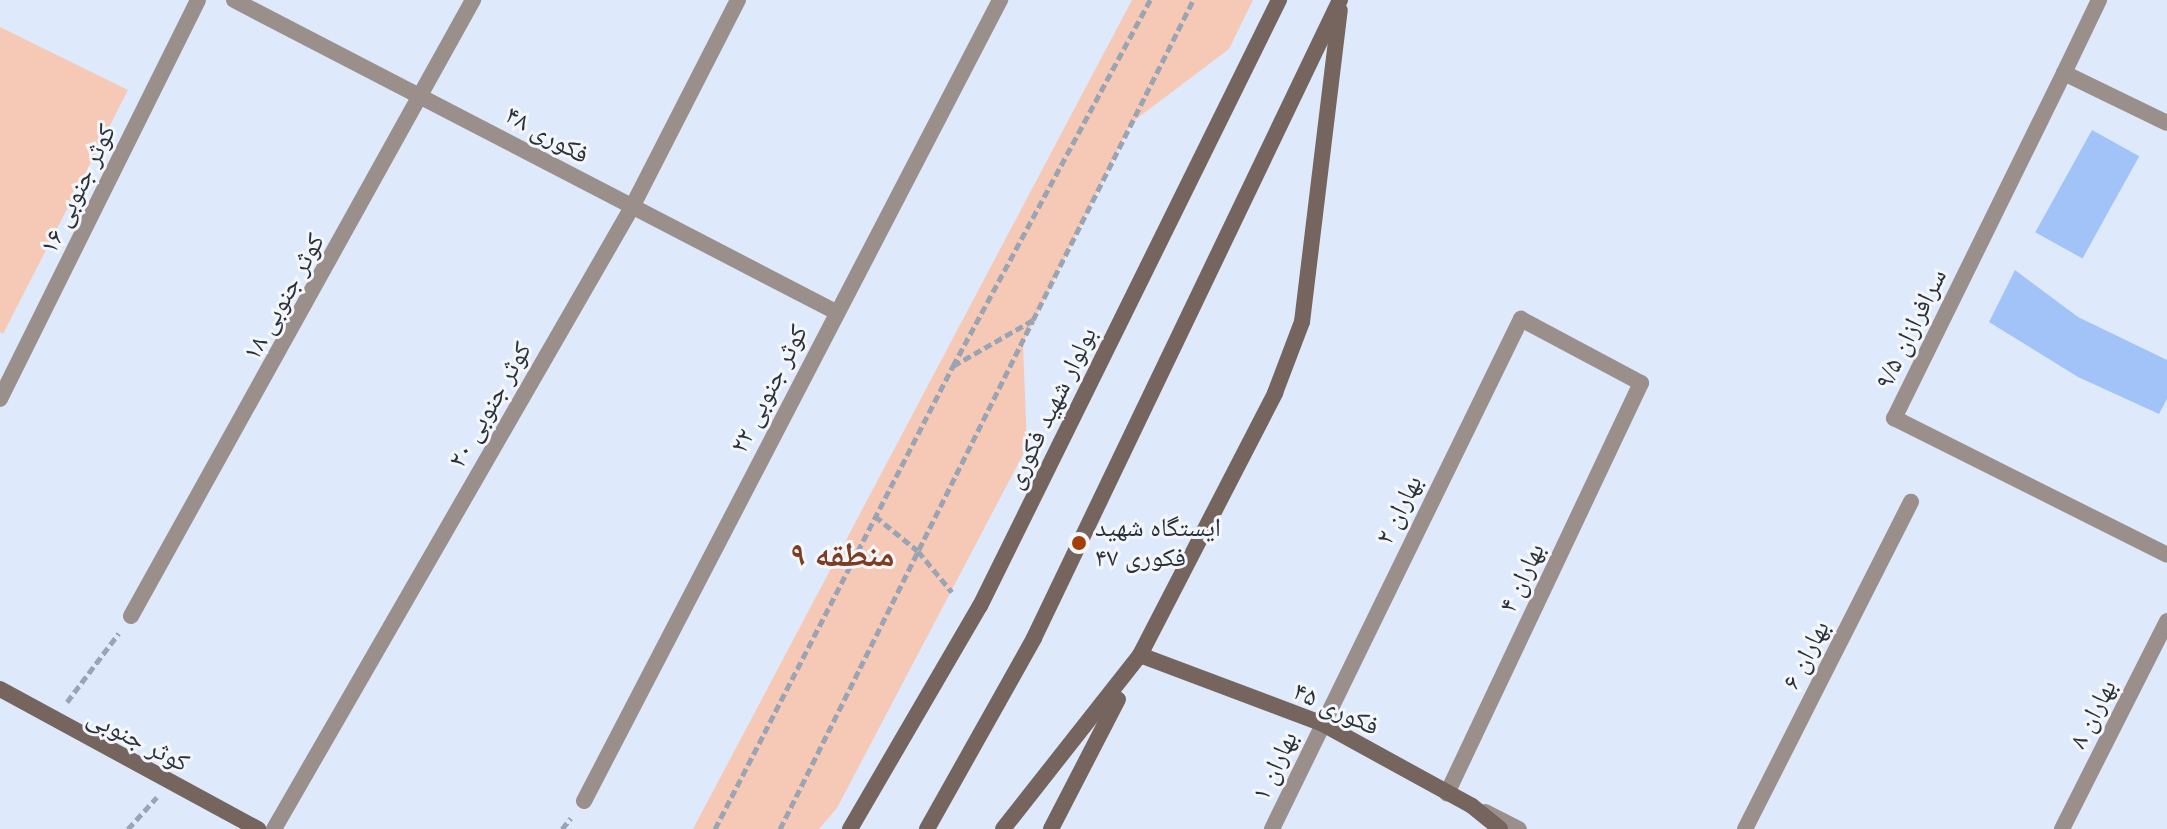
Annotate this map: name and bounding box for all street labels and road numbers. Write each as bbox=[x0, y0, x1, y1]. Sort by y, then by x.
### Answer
street label: فکوری ۴۸ bbox=[500, 99, 594, 171]
street label: کوثر جنوبی ۱۶ bbox=[33, 119, 123, 259]
street label: کوثر جنوبی ۱۸ bbox=[236, 228, 332, 366]
street label: سرافرازان ۹/۵ bbox=[1868, 264, 1954, 394]
street label: کوثر جنوبی ۲۲ bbox=[723, 320, 815, 458]
street label: بولوار شهید فکوری bbox=[998, 322, 1104, 494]
street label: کوثر جنوبی ۲۰ bbox=[441, 337, 539, 473]
street label: بهاران ۲ bbox=[1369, 470, 1429, 550]
street label: بهاران ۴ bbox=[1492, 538, 1552, 618]
street label: بهاران ۶ bbox=[1775, 615, 1837, 695]
street label: بهاران ۸ bbox=[2062, 674, 2124, 754]
street label: فکوری ۴۵ bbox=[1288, 676, 1384, 742]
street label: کوثر جنوبی bbox=[82, 701, 194, 779]
street label: بهاران ۱ bbox=[1245, 726, 1305, 806]

